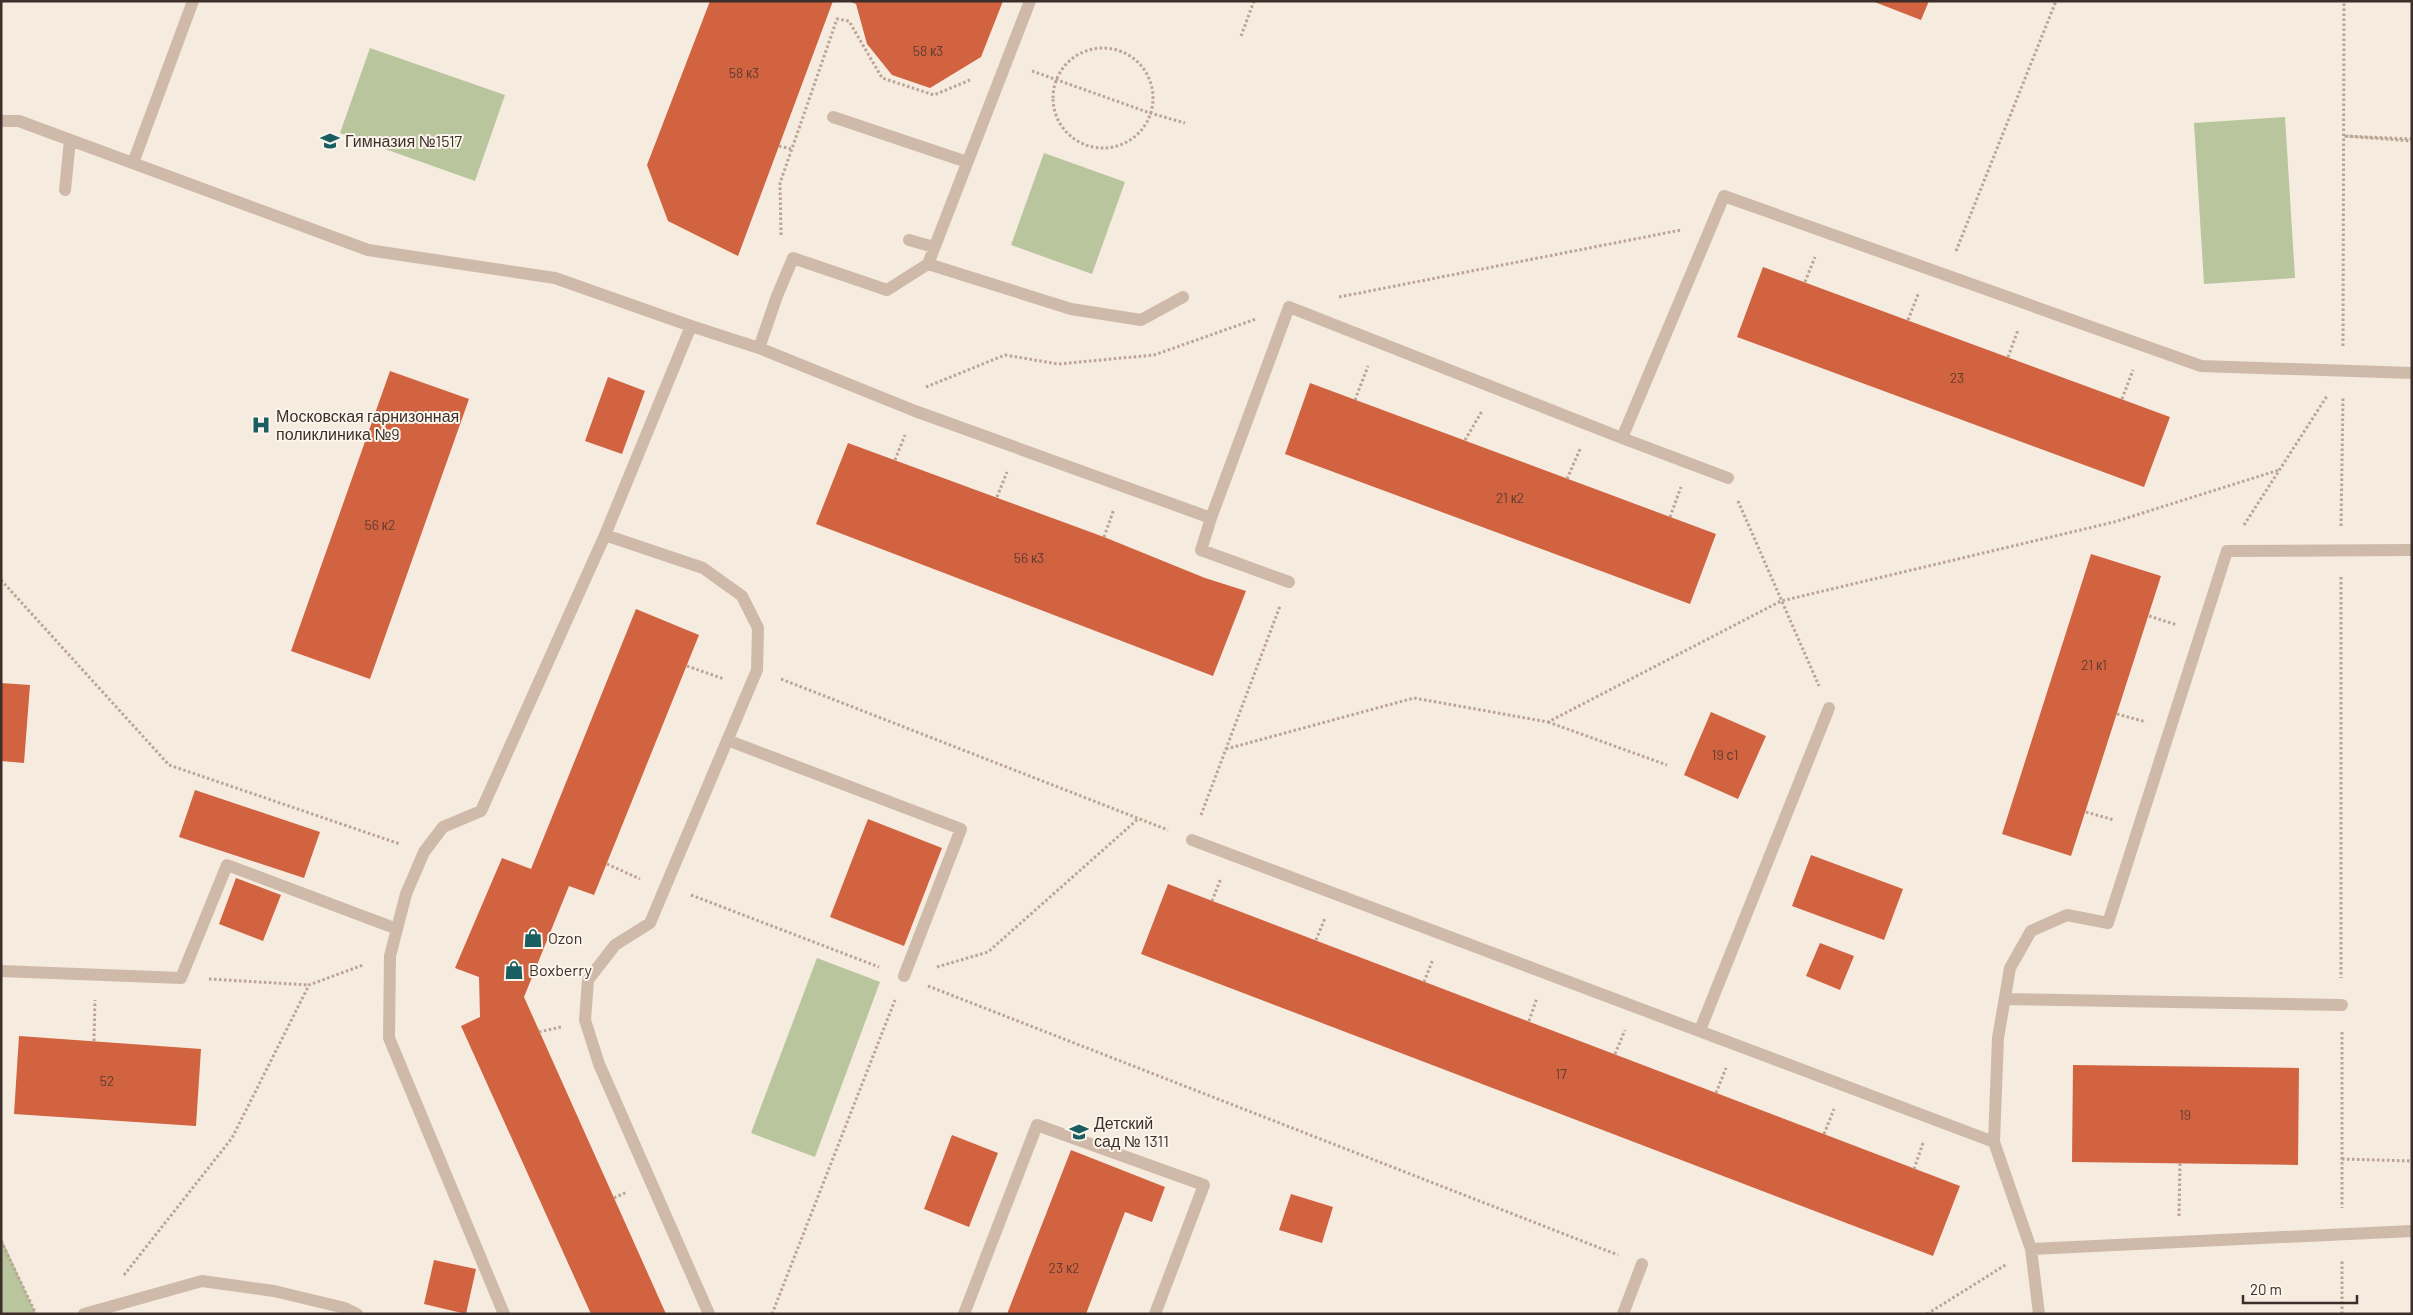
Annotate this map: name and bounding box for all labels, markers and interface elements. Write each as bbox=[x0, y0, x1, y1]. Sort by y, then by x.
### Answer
house number: 58 к3 bbox=[913, 42, 943, 59]
house number: 58 к3 bbox=[729, 64, 759, 81]
school or university icon: Гимназия №1517 bbox=[319, 130, 341, 152]
place label: Гимназия №1517 bbox=[345, 131, 463, 150]
house number: 23 bbox=[1950, 369, 1964, 386]
place label: Московская гарнизонная поликлиника №9 bbox=[276, 406, 459, 443]
hospital icon: Московская гарнизонная поликлиника №9 bbox=[250, 414, 272, 436]
house number: 21 к2 bbox=[1496, 489, 1524, 506]
house number: 56 к2 bbox=[365, 516, 395, 533]
house number: 56 к3 bbox=[1014, 549, 1044, 566]
house number: 21 к1 bbox=[2081, 656, 2107, 673]
house number: 19 с1 bbox=[1712, 746, 1738, 763]
shop icon: Ozon bbox=[522, 927, 544, 949]
place label: Ozon bbox=[548, 928, 582, 947]
shop icon: Boxberry bbox=[503, 959, 525, 981]
place label: Boxberry bbox=[529, 960, 592, 979]
house number: 17 bbox=[1555, 1065, 1567, 1082]
house number: 52 bbox=[100, 1072, 114, 1089]
house number: 19 bbox=[2179, 1106, 2191, 1123]
place label: Детский сад № 1311 bbox=[1094, 1113, 1169, 1150]
school or university icon: Детский сад № 1311 bbox=[1068, 1121, 1090, 1143]
house number: 23 к2 bbox=[1048, 1259, 1080, 1276]
scale bar bbox=[2243, 1272, 2357, 1304]
text: 20 m bbox=[2250, 1280, 2282, 1298]

